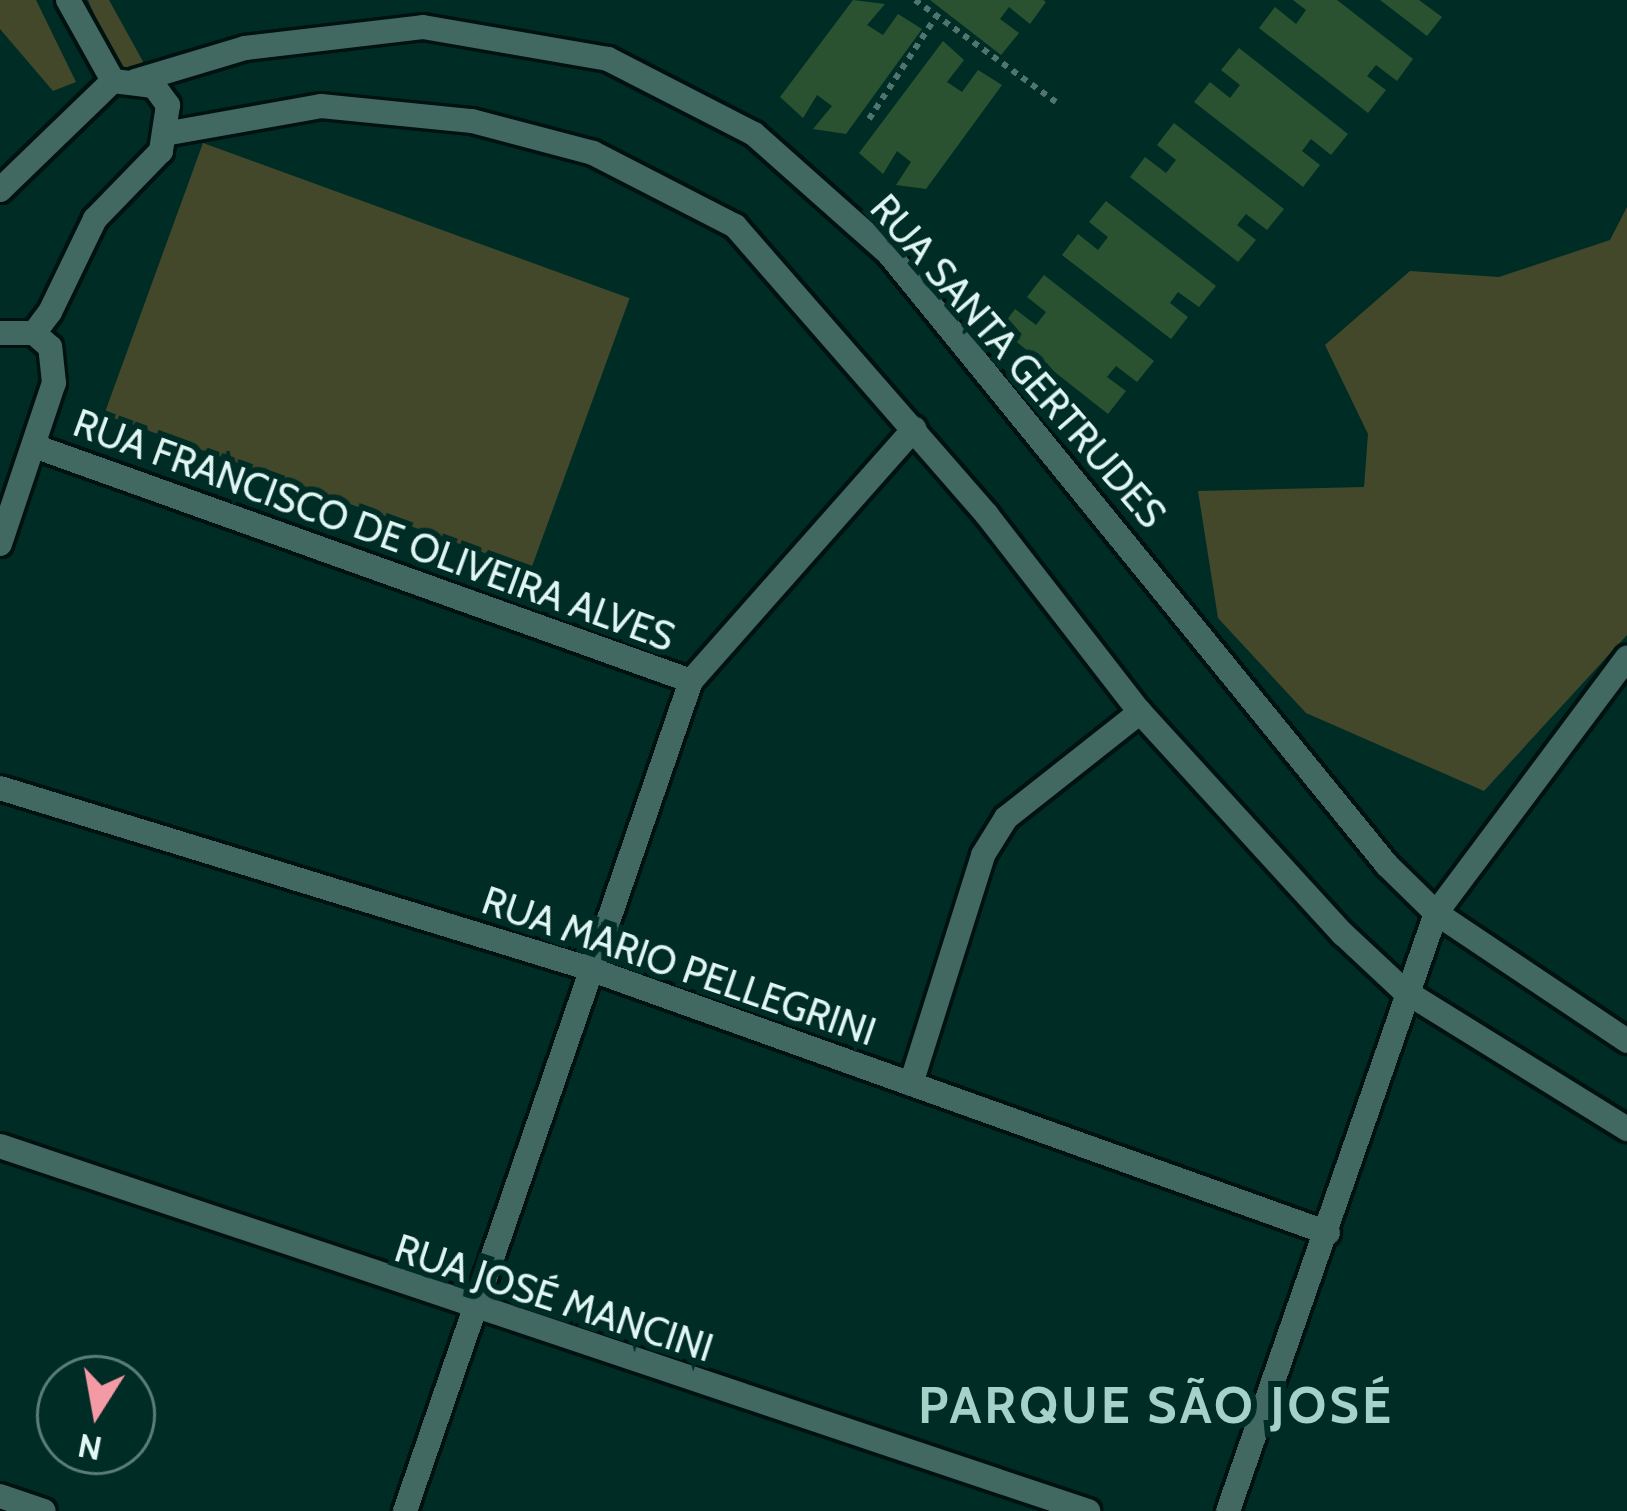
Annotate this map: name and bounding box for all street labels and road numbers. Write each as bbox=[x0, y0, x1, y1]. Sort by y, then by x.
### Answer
street label: RUA SANTA GERTRUDES bbox=[861, 185, 1175, 537]
street label: RUA FRANCISCO DE OLIVEIRA ALVES bbox=[67, 399, 681, 661]
street label: RUA MARIO PELLEGRINI bbox=[476, 877, 882, 1055]
street label: RUA JOSÉ MANCINI bbox=[389, 1225, 719, 1371]

